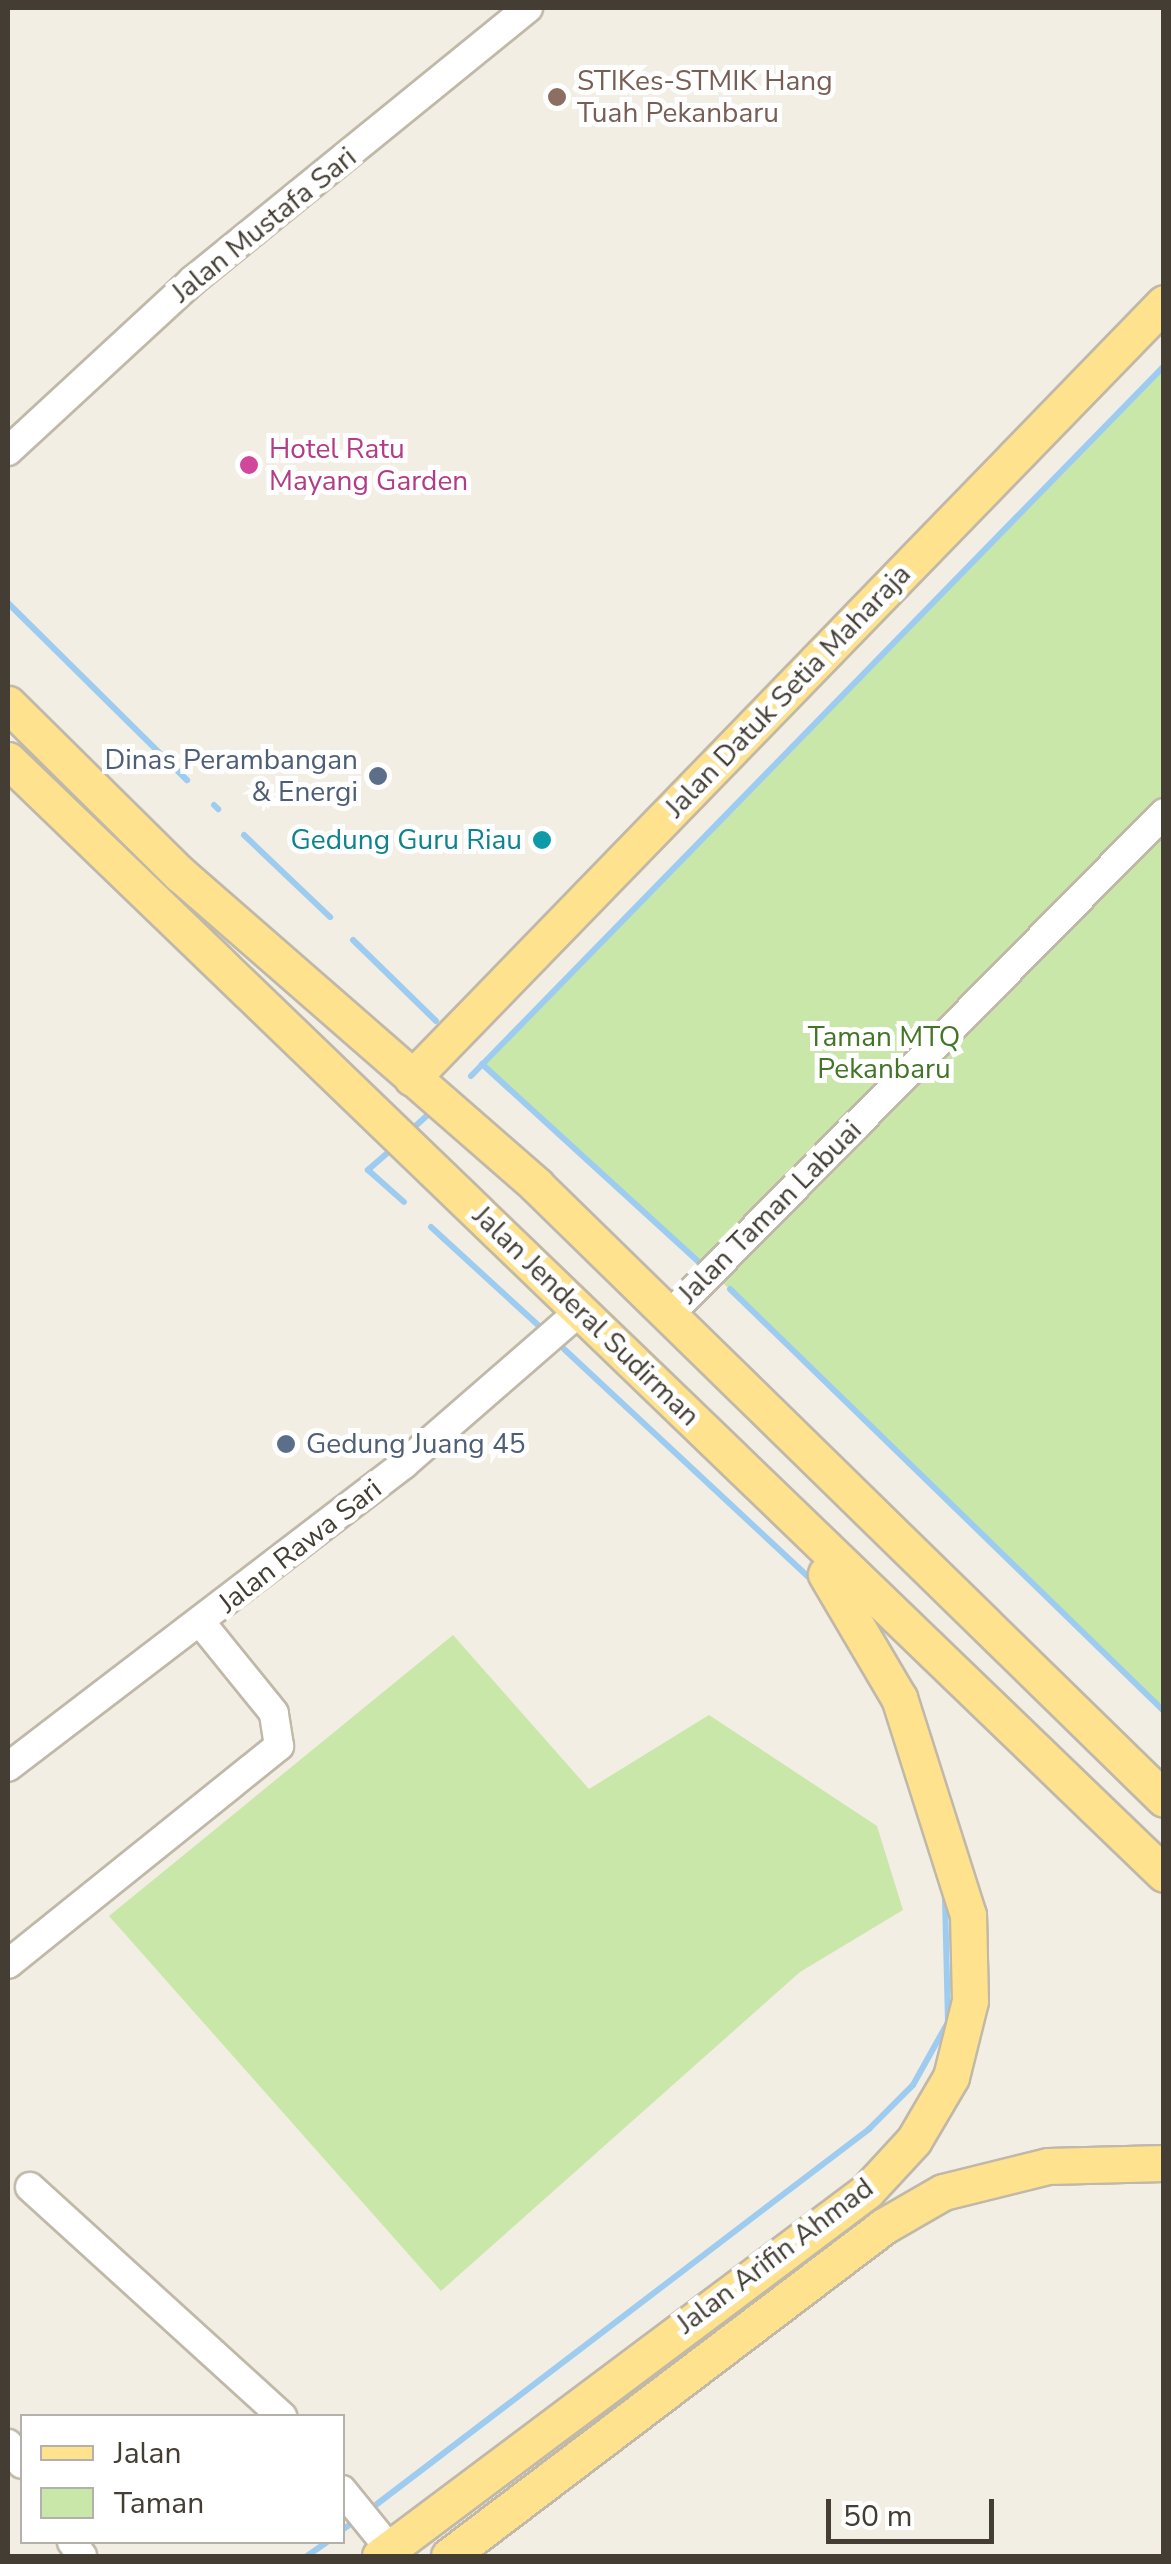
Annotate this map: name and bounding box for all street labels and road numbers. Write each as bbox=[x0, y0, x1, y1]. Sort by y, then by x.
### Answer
street label: Jalan Mustafa Sari bbox=[165, 140, 363, 310]
street label: Jalan Datuk Setia Maharaja bbox=[658, 558, 918, 824]
street label: Jalan Taman Labuai bbox=[671, 1113, 869, 1311]
street label: Jalan Jenderal Sudirman bbox=[466, 1199, 706, 1433]
street label: Jalan Rawa Sari bbox=[212, 1472, 388, 1620]
street label: Jalan Arifin Ahmad bbox=[670, 2171, 880, 2341]

